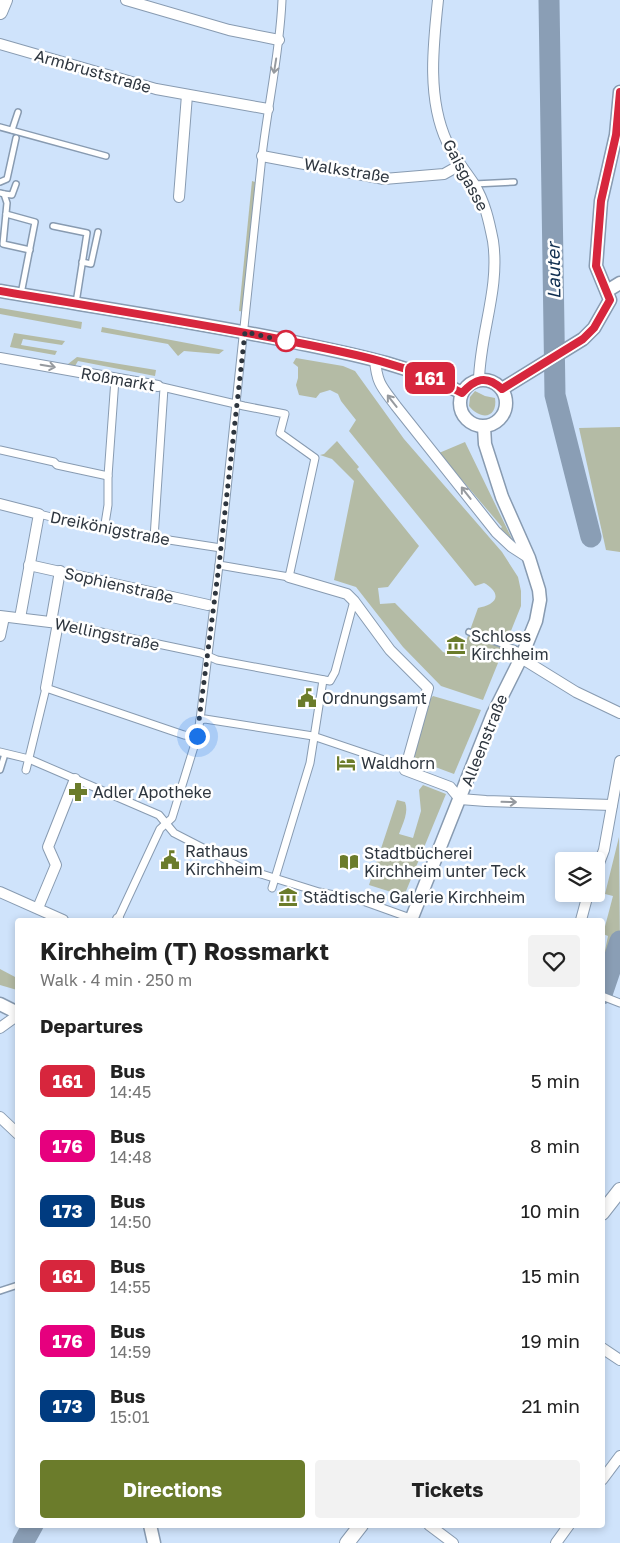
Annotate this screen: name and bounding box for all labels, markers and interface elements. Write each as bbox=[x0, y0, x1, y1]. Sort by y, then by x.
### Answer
street label: Armbruststraße bbox=[32, 45, 154, 97]
one-way arrow bbox=[269, 57, 279, 73]
street label: Gaisgasse bbox=[439, 136, 493, 214]
street label: Walkstraße bbox=[303, 153, 391, 187]
water label: Lauter bbox=[541, 240, 564, 299]
unlabelled marker bbox=[275, 330, 297, 352]
one-way arrow bbox=[40, 362, 56, 372]
line badge: 161 bbox=[401, 362, 459, 394]
street label: Roßmarkt bbox=[79, 363, 157, 395]
text: 161 bbox=[415, 367, 445, 389]
one-way arrow bbox=[387, 394, 397, 408]
one-way arrow bbox=[460, 487, 471, 500]
street label: Dreikönigstraße bbox=[48, 507, 172, 549]
street label: Sophienstraße bbox=[62, 563, 176, 607]
street label: Wellingstraße bbox=[53, 613, 161, 655]
place label: Schloss Kirchheim bbox=[471, 626, 549, 664]
museum icon: Schloss Kirchheim bbox=[445, 634, 467, 656]
public building icon: Ordnungsamt bbox=[296, 687, 318, 709]
place label: Ordnungsamt bbox=[322, 688, 427, 708]
street label: Alleenstraße bbox=[456, 691, 512, 789]
your location bbox=[185, 724, 210, 749]
hotel icon: Waldhorn bbox=[335, 752, 357, 774]
place label: Waldhorn bbox=[361, 753, 435, 773]
pharmacy icon: Adler Apotheke bbox=[67, 781, 89, 803]
place label: Adler Apotheke bbox=[93, 782, 212, 802]
one-way arrow bbox=[500, 797, 517, 807]
place label: Rathaus Kirchheim bbox=[185, 841, 263, 879]
place label: Stadtbücherei Kirchheim unter Teck bbox=[364, 843, 526, 881]
public building icon: Rathaus Kirchheim bbox=[159, 849, 181, 871]
library icon: Stadtbücherei Kirchheim unter Teck bbox=[338, 851, 360, 873]
map controls bbox=[555, 852, 605, 902]
button: layers bbox=[555, 852, 605, 902]
museum icon: Städtische Galerie Kirchheim bbox=[277, 886, 299, 908]
place label: Städtische Galerie Kirchheim bbox=[303, 887, 525, 907]
button: heart bbox=[528, 935, 580, 987]
text: Kirchheim (T) Rossmarkt bbox=[40, 936, 329, 965]
text: Walk · 4 min · 250 m bbox=[40, 970, 192, 990]
text: Departures bbox=[40, 1014, 143, 1037]
text: Bus bbox=[110, 1059, 145, 1082]
text: 5 min bbox=[531, 1069, 580, 1092]
text: 161 bbox=[53, 1070, 82, 1092]
text: 14:45 bbox=[110, 1082, 151, 1102]
text: Bus bbox=[110, 1124, 145, 1147]
text: 8 min bbox=[530, 1134, 580, 1157]
text: 176 bbox=[52, 1135, 83, 1157]
text: 14:48 bbox=[110, 1147, 152, 1167]
text: Bus bbox=[110, 1189, 145, 1212]
text: 10 min bbox=[521, 1199, 580, 1222]
text: 173 bbox=[52, 1200, 83, 1222]
text: 14:50 bbox=[110, 1212, 152, 1232]
text: Bus bbox=[110, 1254, 145, 1277]
text: 15 min bbox=[521, 1264, 580, 1287]
text: 161 bbox=[53, 1265, 82, 1287]
text: 14:55 bbox=[110, 1277, 151, 1297]
text: Bus bbox=[110, 1319, 145, 1342]
text: 19 min bbox=[521, 1329, 580, 1352]
text: 176 bbox=[52, 1330, 83, 1352]
text: 14:59 bbox=[110, 1342, 151, 1362]
text: Bus bbox=[110, 1384, 145, 1407]
text: 21 min bbox=[521, 1394, 580, 1417]
text: 173 bbox=[52, 1395, 83, 1417]
text: 15:01 bbox=[110, 1407, 150, 1427]
button: Directions bbox=[40, 1460, 305, 1518]
button: Tickets bbox=[315, 1460, 580, 1518]

